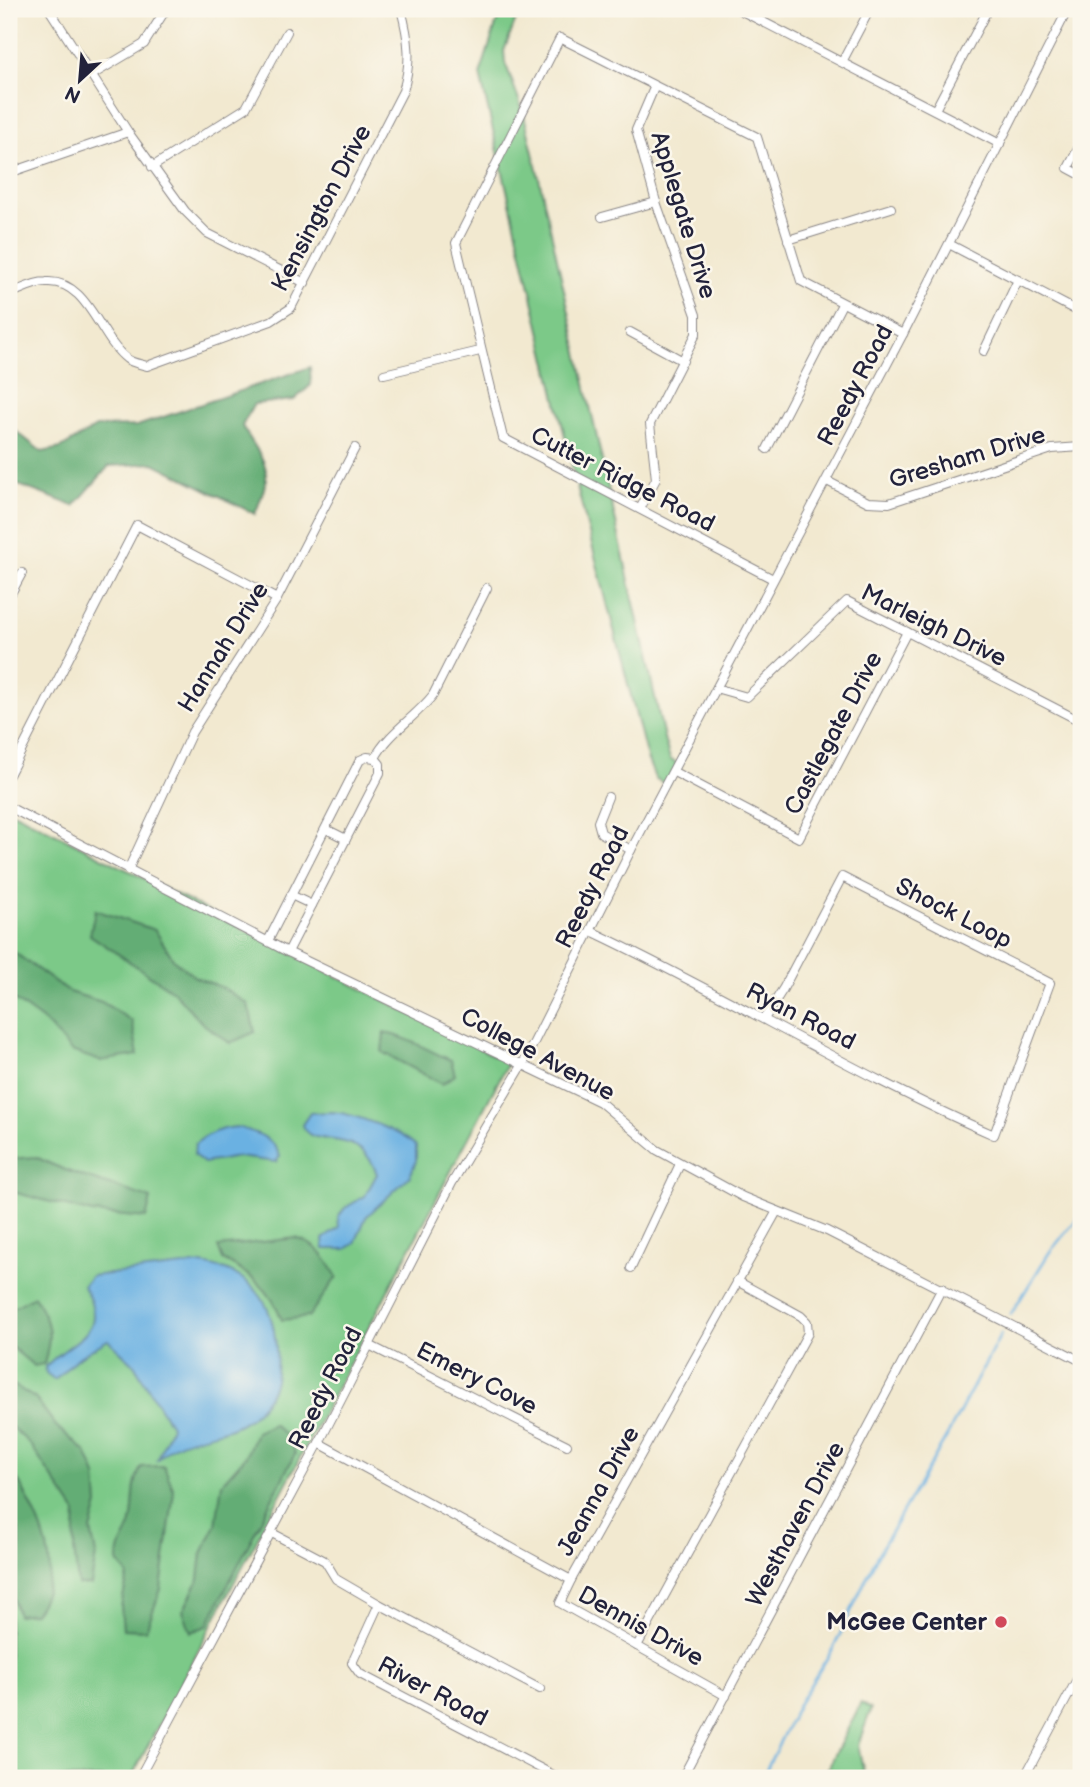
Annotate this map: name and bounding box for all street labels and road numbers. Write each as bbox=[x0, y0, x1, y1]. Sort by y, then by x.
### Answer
street label: Kensington Drive bbox=[265, 120, 378, 297]
street label: Applegate Drive bbox=[644, 128, 723, 302]
street label: Reedy Road bbox=[811, 320, 899, 451]
street label: Cutter Ridge Road bbox=[526, 420, 720, 538]
street label: Gresham Drive bbox=[885, 420, 1049, 495]
street label: Hannah Drive bbox=[172, 577, 275, 718]
street label: Marleigh Drive bbox=[856, 578, 1011, 673]
street label: Castlegate Drive bbox=[778, 647, 889, 820]
street label: Reedy Road bbox=[549, 821, 636, 953]
street label: Shock Loop bbox=[891, 872, 1017, 955]
street label: Ryan Road bbox=[741, 976, 860, 1056]
street label: College Avenue bbox=[456, 1002, 620, 1107]
street label: Reedy Road bbox=[282, 1322, 369, 1454]
street label: Emery Cove bbox=[412, 1336, 542, 1421]
street label: Jeanna Drive bbox=[551, 1421, 646, 1561]
street label: Westhaven Drive bbox=[740, 1437, 851, 1612]
street label: Dennis Drive bbox=[573, 1580, 709, 1673]
street label: River Road bbox=[373, 1650, 493, 1733]

